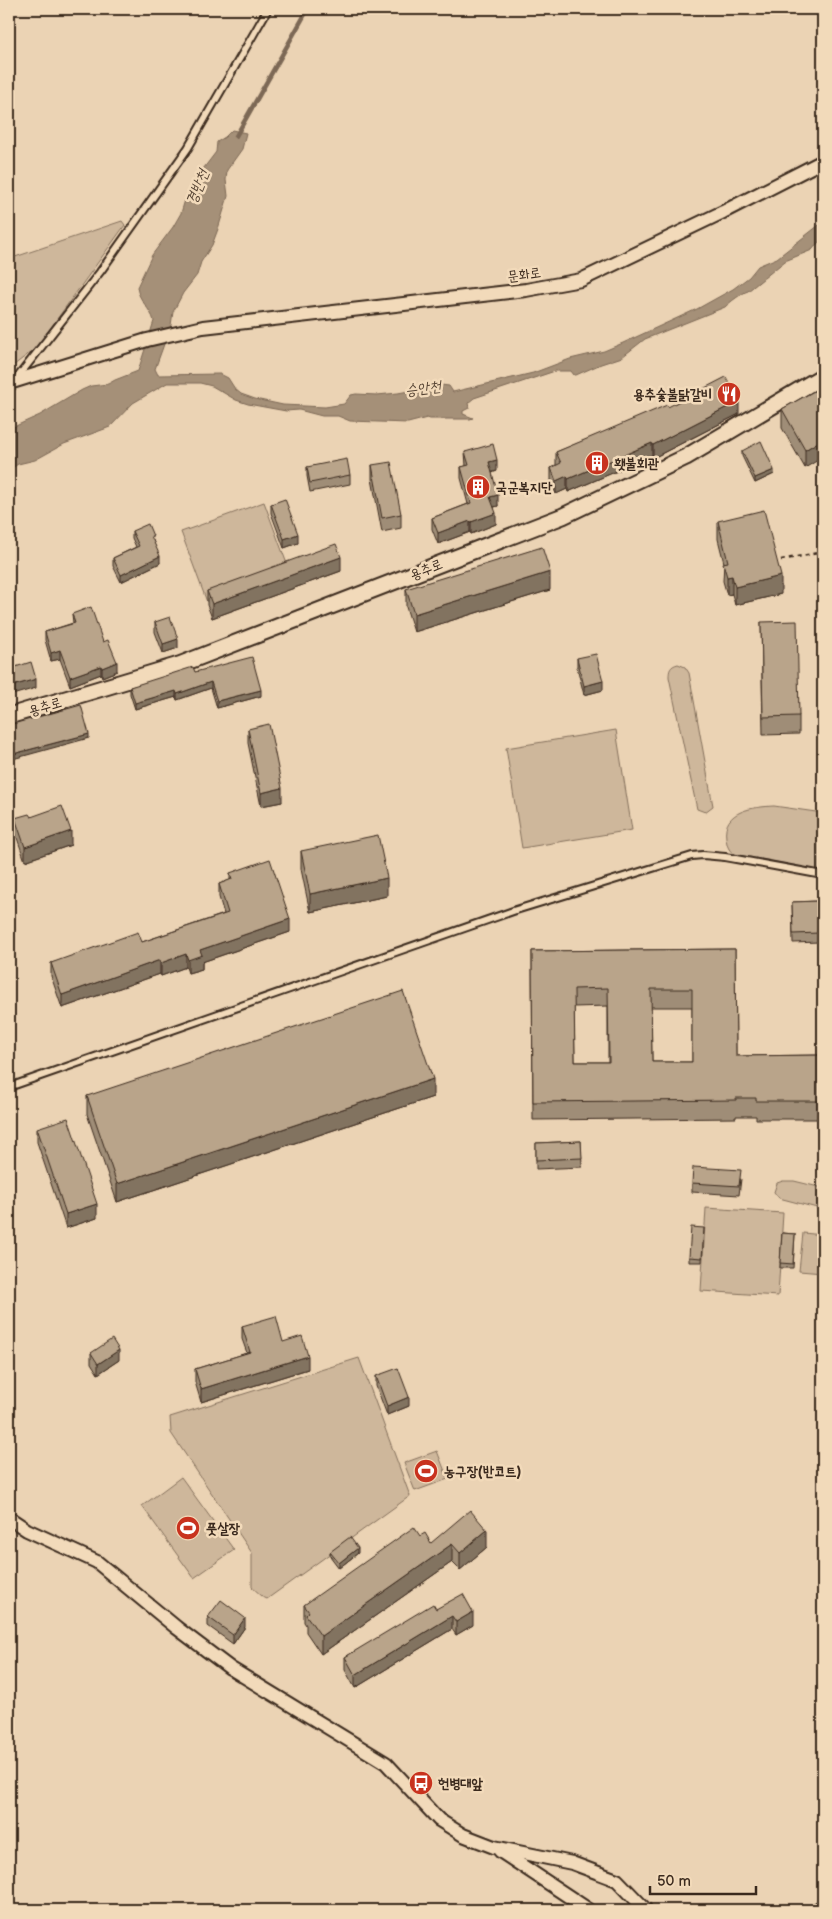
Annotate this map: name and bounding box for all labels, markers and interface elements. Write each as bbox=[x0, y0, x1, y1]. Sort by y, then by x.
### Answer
water label: 경반천 bbox=[182, 165, 214, 208]
street label: 문화로 bbox=[506, 264, 542, 285]
water label: 승안천 bbox=[404, 377, 444, 400]
restaurant icon: 용추숯불닭갈비 bbox=[716, 381, 742, 407]
place label: 용추숯불닭갈비 bbox=[633, 386, 712, 403]
building icon: 횃불회관 bbox=[584, 450, 610, 476]
place label: 횃불회관 bbox=[614, 455, 660, 472]
building icon: 국군복지단 bbox=[465, 474, 491, 500]
place label: 국군복지단 bbox=[496, 479, 553, 496]
street label: 용추로 bbox=[407, 555, 445, 584]
street label: 용추로 bbox=[27, 693, 64, 720]
sports icon: 농구장(반코트) bbox=[413, 1458, 439, 1484]
place label: 농구장(반코트) bbox=[444, 1463, 522, 1480]
sports icon: 풋살장 bbox=[175, 1515, 201, 1541]
place label: 풋살장 bbox=[206, 1520, 241, 1537]
bus stop icon: 헌병대앞 bbox=[408, 1770, 434, 1796]
place label: 헌병대앞 bbox=[438, 1775, 484, 1792]
scale bar bbox=[650, 1864, 756, 1896]
text: 50 m bbox=[657, 1872, 691, 1891]

